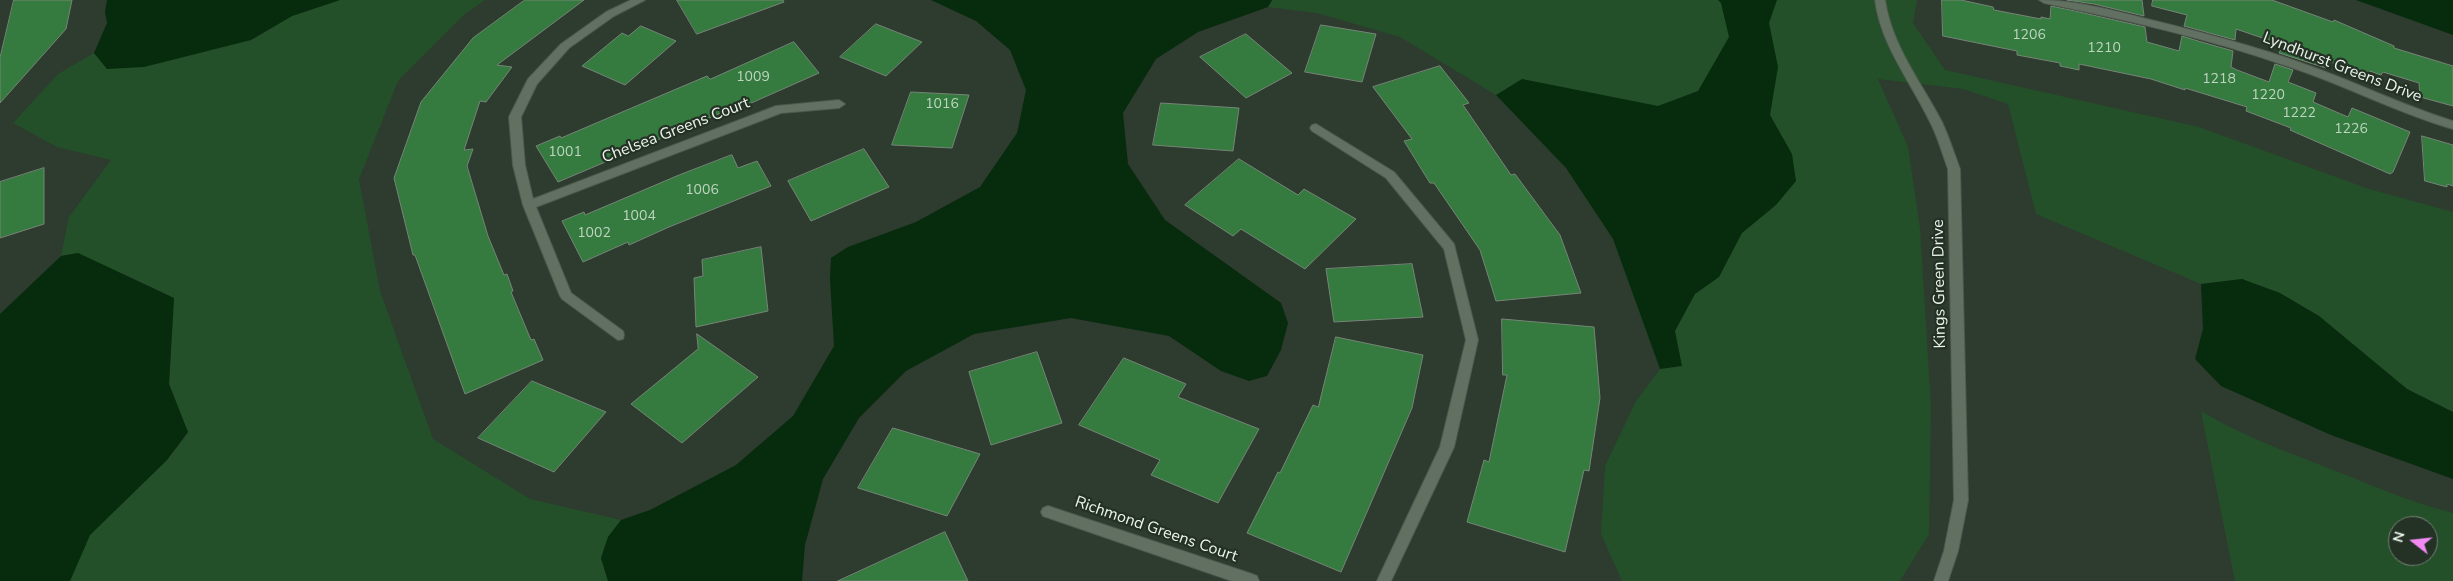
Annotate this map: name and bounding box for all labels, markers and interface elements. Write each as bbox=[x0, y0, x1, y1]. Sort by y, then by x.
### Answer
house number: 1206 bbox=[2012, 28, 2046, 44]
street label: Lyndhurst Greens Drive bbox=[2260, 29, 2424, 107]
house number: 1210 bbox=[2087, 41, 2121, 57]
house number: 1009 bbox=[736, 70, 770, 86]
house number: 1218 bbox=[2202, 72, 2236, 88]
house number: 1220 bbox=[2251, 88, 2285, 104]
street label: Chelsea Greens Court bbox=[599, 94, 753, 168]
house number: 1016 bbox=[925, 97, 959, 113]
house number: 1222 bbox=[2282, 106, 2316, 122]
house number: 1226 bbox=[2334, 122, 2368, 138]
house number: 1001 bbox=[548, 145, 582, 161]
house number: 1006 bbox=[685, 183, 719, 199]
house number: 1004 bbox=[622, 209, 656, 225]
street label: Kings Green Drive bbox=[1929, 219, 1951, 349]
house number: 1002 bbox=[577, 226, 611, 242]
street label: Richmond Greens Court bbox=[1072, 493, 1240, 567]
north arrow bbox=[2388, 516, 2438, 566]
text: N bbox=[2388, 529, 2410, 545]

